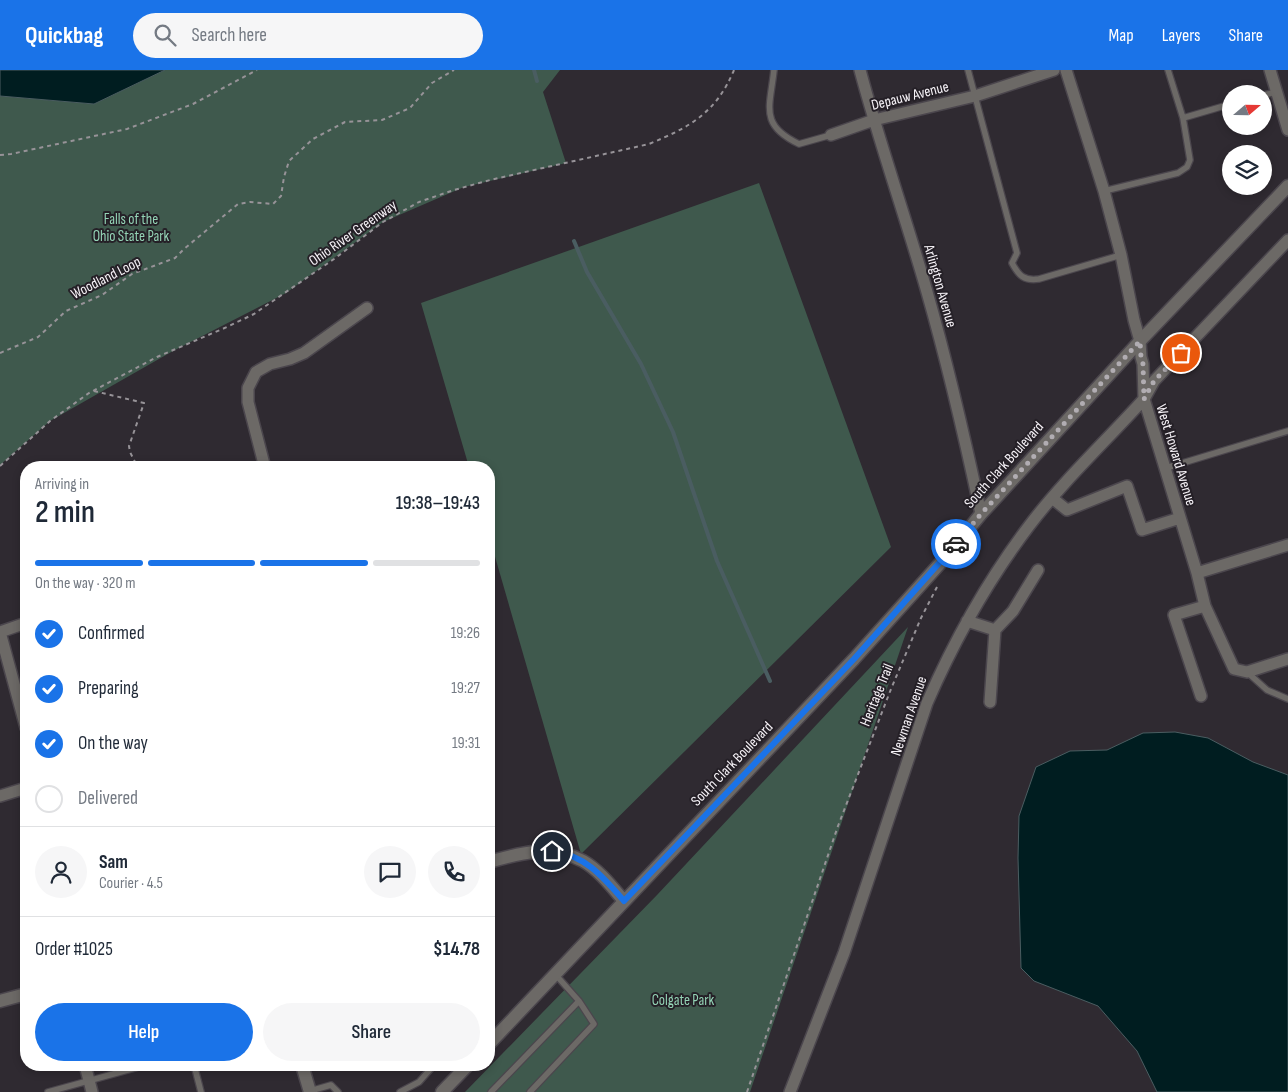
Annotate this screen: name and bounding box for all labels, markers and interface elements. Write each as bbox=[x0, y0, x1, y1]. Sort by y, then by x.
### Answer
search box bbox=[133, 13, 483, 58]
text: Quickbag bbox=[25, 21, 103, 50]
icon: search bbox=[151, 21, 179, 49]
text: Search here bbox=[191, 24, 267, 47]
text: Map bbox=[1109, 25, 1134, 46]
text: Layers bbox=[1162, 25, 1201, 46]
text: Share bbox=[1229, 25, 1263, 46]
street label: Depauw Avenue bbox=[869, 77, 951, 115]
north arrow bbox=[1222, 85, 1272, 135]
map controls bbox=[1222, 85, 1272, 195]
button: layers bbox=[1222, 145, 1272, 195]
street label: Ohio River Greenway bbox=[305, 196, 401, 270]
park label: Falls of the Ohio State Park bbox=[93, 210, 170, 246]
street label: Arlington Avenue bbox=[919, 241, 961, 330]
street label: Woodland Loop bbox=[68, 252, 144, 304]
pin bbox=[1160, 332, 1202, 374]
icon: bag bbox=[1167, 339, 1195, 367]
street label: West Howard Avenue bbox=[1152, 402, 1200, 508]
street label: South Clark Boulevard bbox=[960, 418, 1048, 512]
text: Arriving in bbox=[35, 475, 89, 494]
text: 19:38–19:43 bbox=[396, 492, 480, 515]
text: 2 min bbox=[35, 493, 95, 532]
courier bbox=[931, 519, 981, 569]
icon: car bbox=[942, 530, 970, 558]
text: On the way · 320 m bbox=[35, 574, 135, 593]
icon: check bbox=[35, 620, 63, 648]
text: Confirmed bbox=[78, 622, 145, 645]
text: 19:26 bbox=[451, 624, 480, 643]
street label: Heritage Trail bbox=[856, 661, 898, 729]
street label: Newman Avenue bbox=[887, 674, 931, 758]
icon: check bbox=[35, 675, 63, 703]
text: Preparing bbox=[78, 677, 139, 700]
text: 19:27 bbox=[451, 679, 480, 698]
street label: South Clark Boulevard bbox=[687, 718, 777, 810]
icon: check bbox=[35, 730, 63, 758]
text: On the way bbox=[78, 732, 148, 755]
text: 19:31 bbox=[452, 734, 480, 753]
text: Delivered bbox=[78, 787, 138, 810]
pin bbox=[531, 830, 573, 872]
icon: home bbox=[538, 837, 566, 865]
button: person bbox=[35, 846, 87, 898]
button: chat bbox=[364, 846, 416, 898]
button: phone bbox=[428, 846, 480, 898]
text: Sam bbox=[99, 851, 128, 874]
text: Courier · 4.5 bbox=[99, 874, 163, 893]
text: Order #1025 bbox=[35, 938, 113, 961]
text: $14.78 bbox=[433, 938, 480, 961]
park label: Colgate Park bbox=[652, 991, 715, 1010]
button: Help bbox=[35, 1003, 253, 1061]
button: Share bbox=[263, 1003, 480, 1061]

